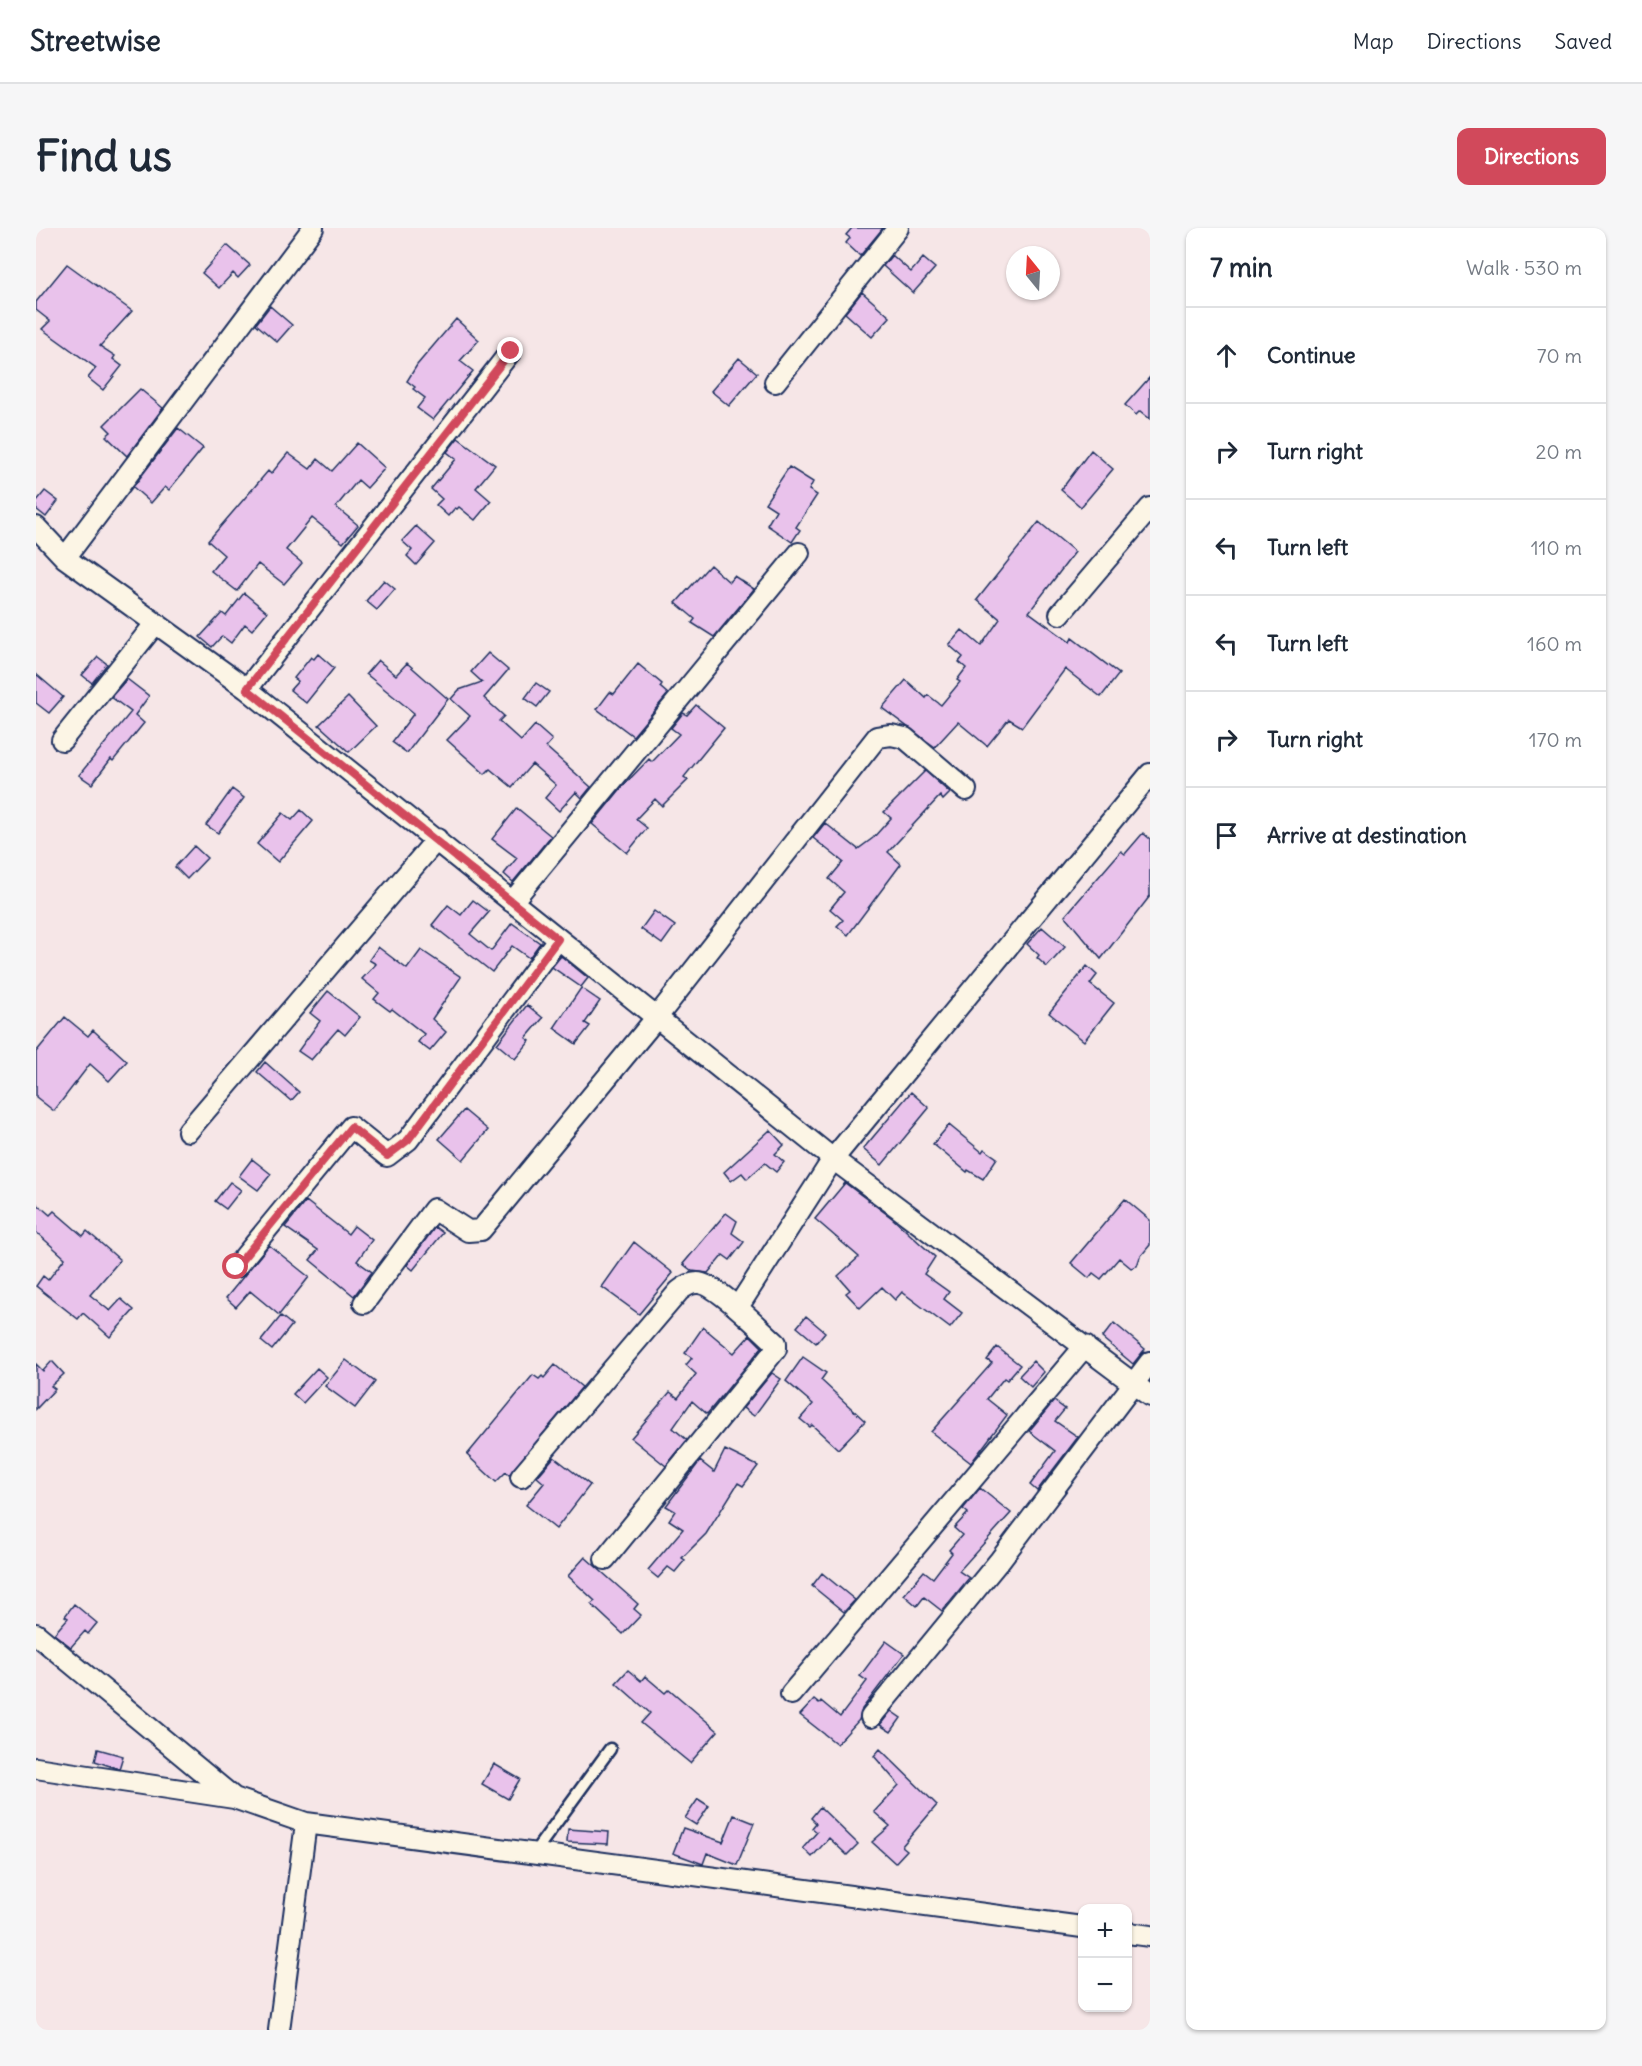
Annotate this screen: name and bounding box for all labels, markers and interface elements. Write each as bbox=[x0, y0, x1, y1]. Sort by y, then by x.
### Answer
text: Streetwise bbox=[30, 23, 161, 59]
text: Map bbox=[1353, 28, 1394, 55]
text: Directions bbox=[1427, 28, 1521, 55]
text: Saved bbox=[1554, 28, 1612, 55]
button: Directions bbox=[1457, 128, 1606, 185]
text: Find us bbox=[36, 130, 172, 182]
north arrow bbox=[1006, 246, 1060, 300]
text: 7 min bbox=[1210, 251, 1273, 284]
text: Walk · 530 m bbox=[1466, 255, 1582, 280]
route end bbox=[497, 337, 523, 363]
icon: ahead bbox=[1210, 339, 1243, 372]
text: Continue bbox=[1267, 341, 1356, 369]
text: 70 m bbox=[1537, 343, 1582, 368]
icon: right bbox=[1210, 435, 1243, 468]
text: Turn right bbox=[1267, 437, 1363, 465]
text: 20 m bbox=[1536, 439, 1582, 464]
icon: left bbox=[1210, 531, 1243, 564]
text: Turn left bbox=[1267, 533, 1348, 561]
text: 110 m bbox=[1531, 535, 1582, 560]
icon: left bbox=[1210, 627, 1243, 660]
text: Turn left bbox=[1267, 629, 1348, 657]
text: 160 m bbox=[1527, 631, 1582, 656]
icon: right bbox=[1210, 723, 1243, 756]
text: Turn right bbox=[1267, 725, 1363, 753]
text: 170 m bbox=[1529, 727, 1582, 752]
icon: arrive bbox=[1210, 819, 1243, 852]
text: Arrive at destination bbox=[1267, 821, 1467, 849]
route start bbox=[222, 1253, 248, 1279]
map controls bbox=[1078, 1904, 1132, 2012]
button: + bbox=[1078, 1904, 1132, 1958]
button: − bbox=[1078, 1958, 1132, 2012]

